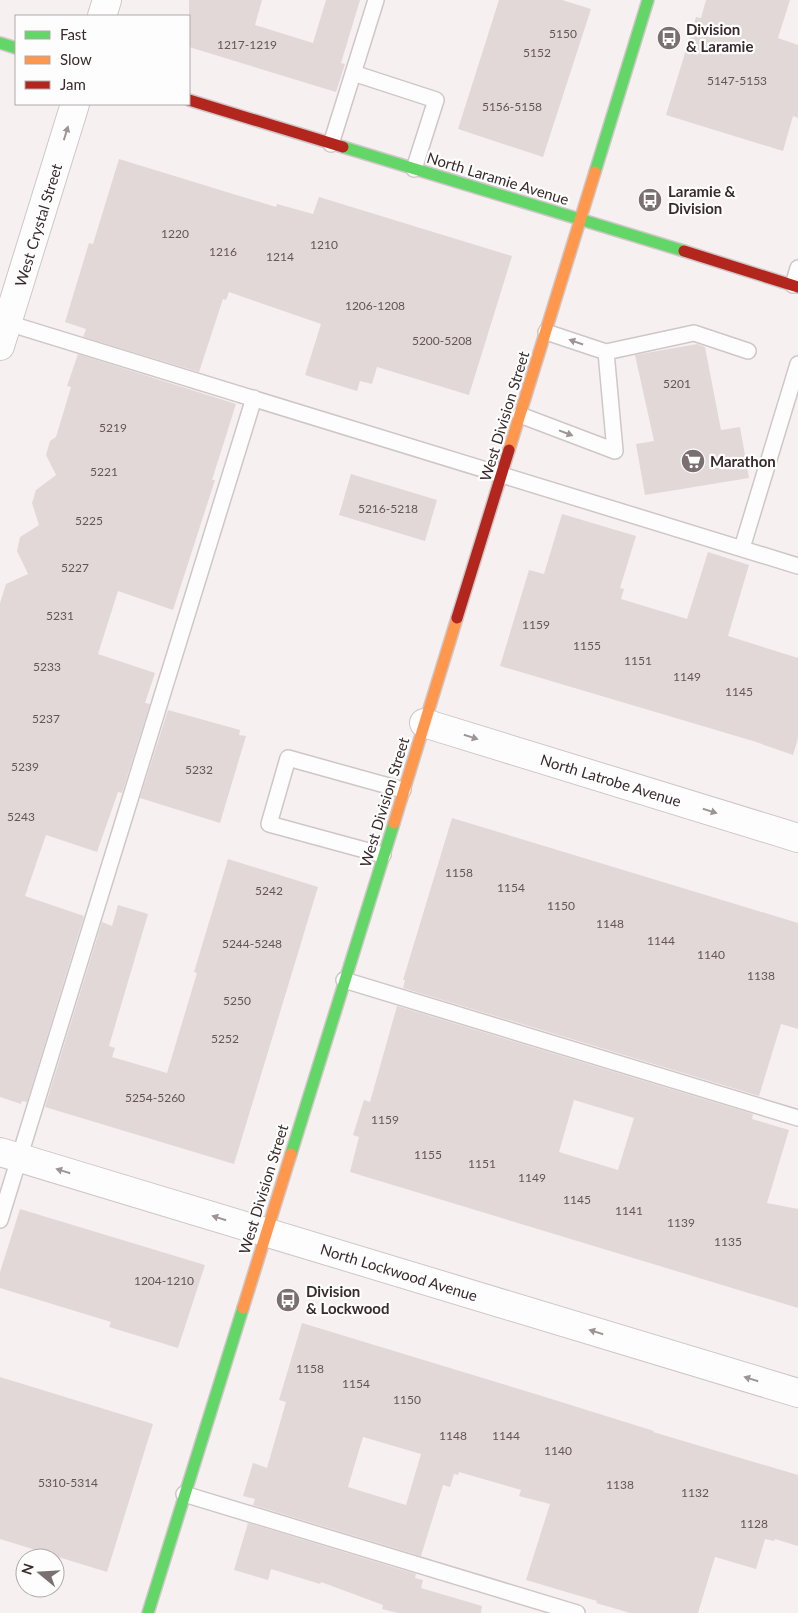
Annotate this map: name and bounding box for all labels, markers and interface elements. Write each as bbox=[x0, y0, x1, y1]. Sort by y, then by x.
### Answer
legend bbox=[15, 15, 190, 105]
place label: Division & Laramie bbox=[686, 20, 753, 55]
text: Fast bbox=[60, 25, 87, 43]
bus stop icon: Division & Laramie bbox=[656, 25, 682, 51]
house number: 5150 bbox=[549, 26, 577, 41]
house number: 1217-1219 bbox=[217, 37, 277, 52]
house number: 5152 bbox=[523, 45, 551, 60]
text: Slow bbox=[60, 50, 92, 68]
house number: 5147-5153 bbox=[707, 73, 767, 88]
text: Jam bbox=[60, 75, 86, 93]
house number: 5156-5158 bbox=[482, 99, 542, 114]
one-way arrow bbox=[63, 125, 71, 140]
street label: North Laramie Avenue bbox=[425, 148, 571, 208]
street label: West Crystal Street bbox=[11, 161, 65, 289]
place label: Laramie & Division bbox=[668, 182, 736, 217]
bus stop icon: Laramie & Division bbox=[637, 187, 663, 213]
house number: 1220 bbox=[161, 226, 189, 241]
house number: 1210 bbox=[310, 237, 338, 252]
house number: 1216 bbox=[209, 244, 237, 259]
house number: 1214 bbox=[266, 249, 294, 264]
house number: 1206-1208 bbox=[345, 298, 405, 313]
house number: 5200-5208 bbox=[412, 333, 472, 348]
one-way arrow bbox=[568, 338, 583, 346]
street label: West Division Street bbox=[476, 348, 532, 483]
house number: 5201 bbox=[663, 376, 691, 391]
house number: 5219 bbox=[99, 420, 127, 435]
one-way arrow bbox=[559, 429, 573, 437]
supermarket icon: Marathon bbox=[680, 448, 706, 474]
place label: Marathon bbox=[710, 452, 776, 470]
house number: 5221 bbox=[90, 464, 118, 479]
house number: 5216-5218 bbox=[358, 501, 418, 516]
house number: 5225 bbox=[75, 513, 103, 528]
house number: 5227 bbox=[61, 560, 89, 575]
house number: 5231 bbox=[46, 608, 74, 623]
house number: 1159 bbox=[522, 617, 550, 632]
house number: 1155 bbox=[573, 638, 601, 653]
house number: 1151 bbox=[624, 653, 652, 668]
house number: 5233 bbox=[33, 659, 61, 674]
house number: 1149 bbox=[673, 669, 701, 684]
house number: 1145 bbox=[725, 684, 753, 699]
house number: 5237 bbox=[32, 711, 60, 726]
street label: West Division Street bbox=[356, 734, 412, 869]
one-way arrow bbox=[463, 734, 478, 742]
street label: North Latrobe Avenue bbox=[538, 750, 684, 810]
house number: 5239 bbox=[11, 759, 39, 774]
house number: 5232 bbox=[185, 762, 213, 777]
one-way arrow bbox=[702, 807, 717, 815]
house number: 5243 bbox=[7, 809, 35, 824]
house number: 1158 bbox=[445, 865, 473, 880]
house number: 1154 bbox=[497, 880, 525, 895]
house number: 5242 bbox=[255, 883, 283, 898]
house number: 1150 bbox=[547, 898, 575, 913]
house number: 1148 bbox=[596, 916, 624, 931]
house number: 1144 bbox=[647, 933, 675, 948]
house number: 5244-5248 bbox=[222, 936, 282, 951]
house number: 1140 bbox=[697, 947, 725, 962]
house number: 1138 bbox=[747, 968, 775, 983]
house number: 5250 bbox=[223, 993, 251, 1008]
house number: 5252 bbox=[211, 1031, 239, 1046]
house number: 5254-5260 bbox=[125, 1090, 185, 1105]
house number: 1159 bbox=[371, 1112, 399, 1127]
street label: West Division Street bbox=[235, 1121, 291, 1256]
house number: 1155 bbox=[414, 1147, 442, 1162]
house number: 1151 bbox=[468, 1156, 496, 1171]
one-way arrow bbox=[56, 1166, 71, 1174]
house number: 1149 bbox=[518, 1170, 546, 1185]
house number: 1145 bbox=[563, 1192, 591, 1207]
house number: 1141 bbox=[615, 1203, 643, 1218]
one-way arrow bbox=[211, 1213, 226, 1221]
house number: 1139 bbox=[667, 1215, 695, 1230]
house number: 1135 bbox=[714, 1234, 742, 1249]
street label: North Lockwood Avenue bbox=[318, 1240, 480, 1305]
house number: 1204-1210 bbox=[134, 1273, 194, 1288]
place label: Division & Lockwood bbox=[306, 1282, 389, 1317]
bus stop icon: Division & Lockwood bbox=[275, 1287, 301, 1313]
one-way arrow bbox=[588, 1327, 603, 1335]
house number: 1158 bbox=[296, 1361, 324, 1376]
one-way arrow bbox=[744, 1374, 759, 1382]
house number: 1154 bbox=[342, 1376, 370, 1391]
house number: 1150 bbox=[393, 1392, 421, 1407]
house number: 1148 bbox=[439, 1428, 467, 1443]
house number: 1144 bbox=[492, 1428, 520, 1443]
house number: 1140 bbox=[544, 1443, 572, 1458]
house number: 5310-5314 bbox=[38, 1475, 98, 1490]
house number: 1138 bbox=[606, 1477, 634, 1492]
house number: 1132 bbox=[681, 1485, 709, 1500]
house number: 1128 bbox=[740, 1516, 768, 1531]
north arrow bbox=[15, 1548, 65, 1598]
text: N bbox=[17, 1561, 37, 1577]

